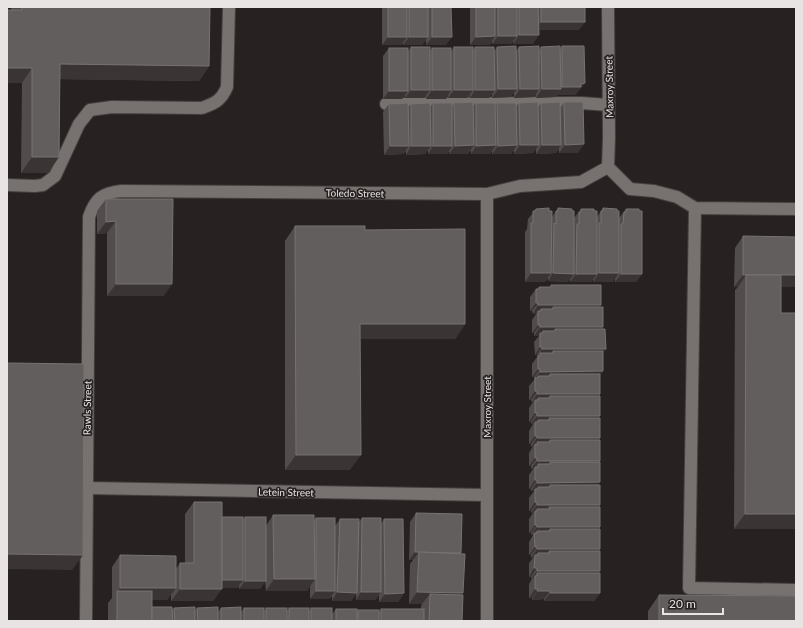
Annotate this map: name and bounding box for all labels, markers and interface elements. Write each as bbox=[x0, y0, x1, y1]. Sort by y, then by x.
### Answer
street label: Maxroy Street bbox=[602, 56, 616, 118]
street label: Toledo Street bbox=[326, 186, 385, 200]
street label: Maxroy Street bbox=[481, 376, 493, 438]
street label: Rawls Street bbox=[81, 380, 93, 435]
street label: Letein Street bbox=[258, 486, 314, 498]
scale bar bbox=[663, 590, 723, 616]
text: 20 m bbox=[669, 596, 696, 611]

